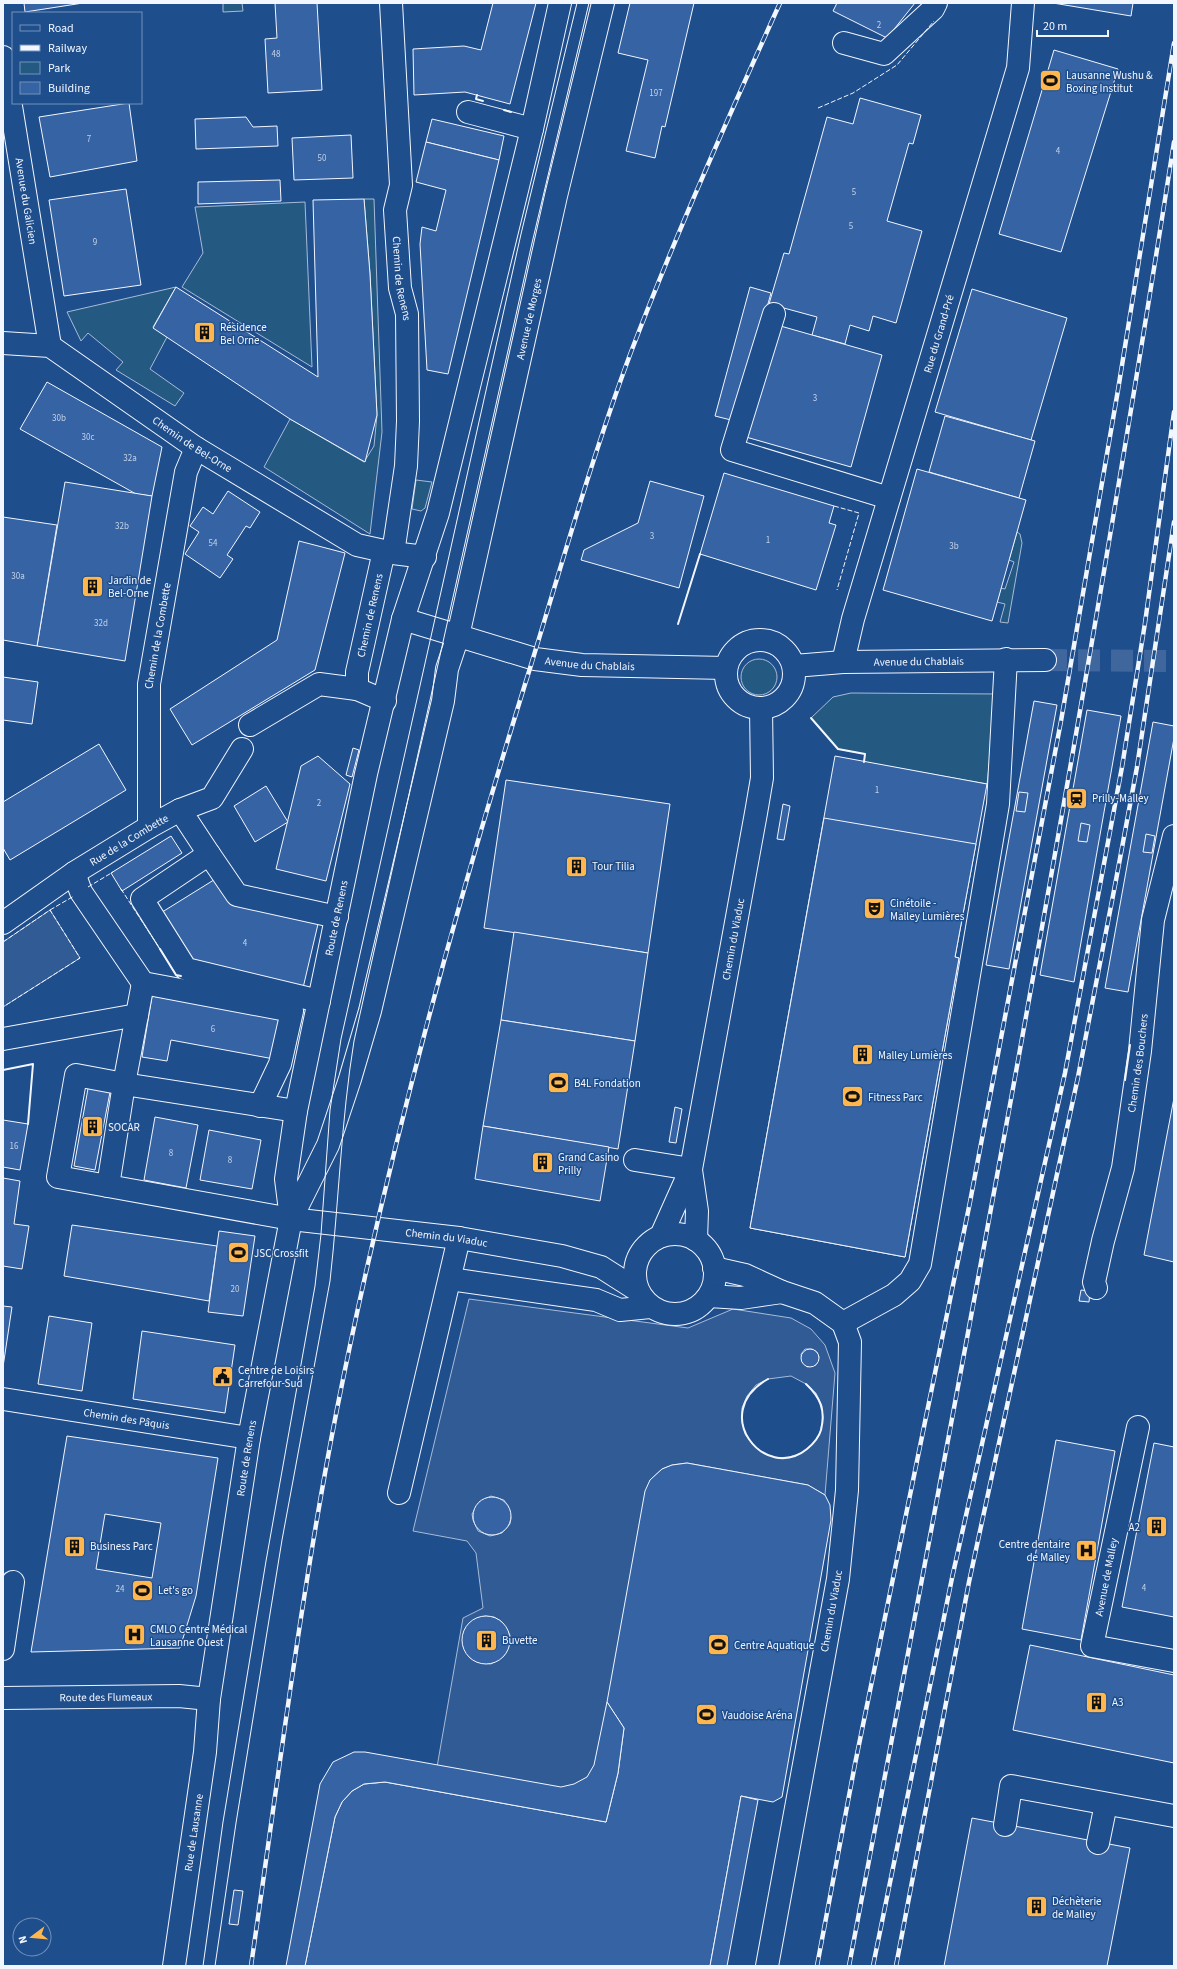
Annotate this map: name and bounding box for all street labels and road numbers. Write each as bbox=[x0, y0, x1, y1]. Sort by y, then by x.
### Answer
street label: Avenue du Galicien bbox=[12, 157, 40, 246]
street label: Chemin de Renens bbox=[389, 236, 414, 321]
street label: Avenue de Morges bbox=[513, 276, 546, 361]
street label: Rue du Grand-Pré bbox=[920, 292, 958, 375]
street label: Chemin de Bel-Orne bbox=[149, 413, 235, 476]
street label: Chemin de Renens bbox=[354, 572, 387, 659]
street label: Chemin de la Combette bbox=[142, 581, 175, 689]
street label: Avenue du Chablais bbox=[544, 653, 635, 674]
street label: Avenue du Chablais bbox=[874, 654, 964, 670]
street label: Rue de la Combette bbox=[87, 811, 172, 870]
street label: Route de Renens bbox=[321, 879, 352, 957]
street label: Chemin du Viaduc bbox=[719, 897, 748, 982]
street label: Chemin des Bouchers bbox=[1124, 1013, 1152, 1113]
street label: Chemin du Viaduc bbox=[404, 1225, 489, 1251]
street label: Chemin des Pâquis bbox=[82, 1405, 171, 1433]
street label: Route de Renens bbox=[233, 1419, 260, 1497]
street label: Avenue de Malley bbox=[1092, 1537, 1121, 1618]
street label: Chemin du Viaduc bbox=[817, 1569, 846, 1653]
street label: Route des Flumeaux bbox=[59, 1689, 153, 1705]
street label: Rue de Lausanne bbox=[181, 1792, 207, 1872]

